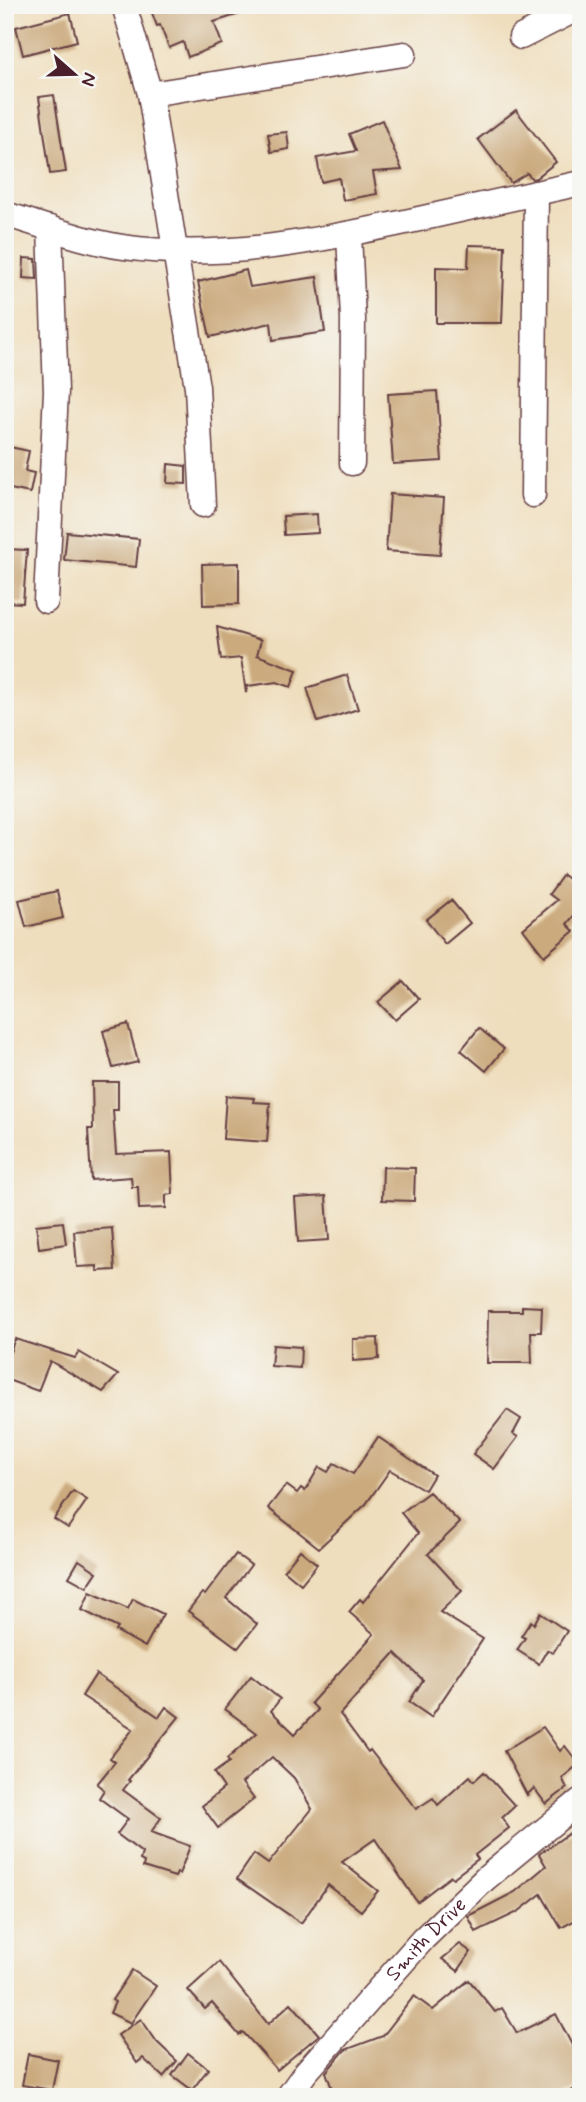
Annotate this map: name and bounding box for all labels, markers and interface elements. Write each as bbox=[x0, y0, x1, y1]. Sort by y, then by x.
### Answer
north arrow bbox=[38, 38, 108, 108]
text: N bbox=[75, 69, 102, 90]
street label: Smith Drive bbox=[380, 1891, 473, 1987]

